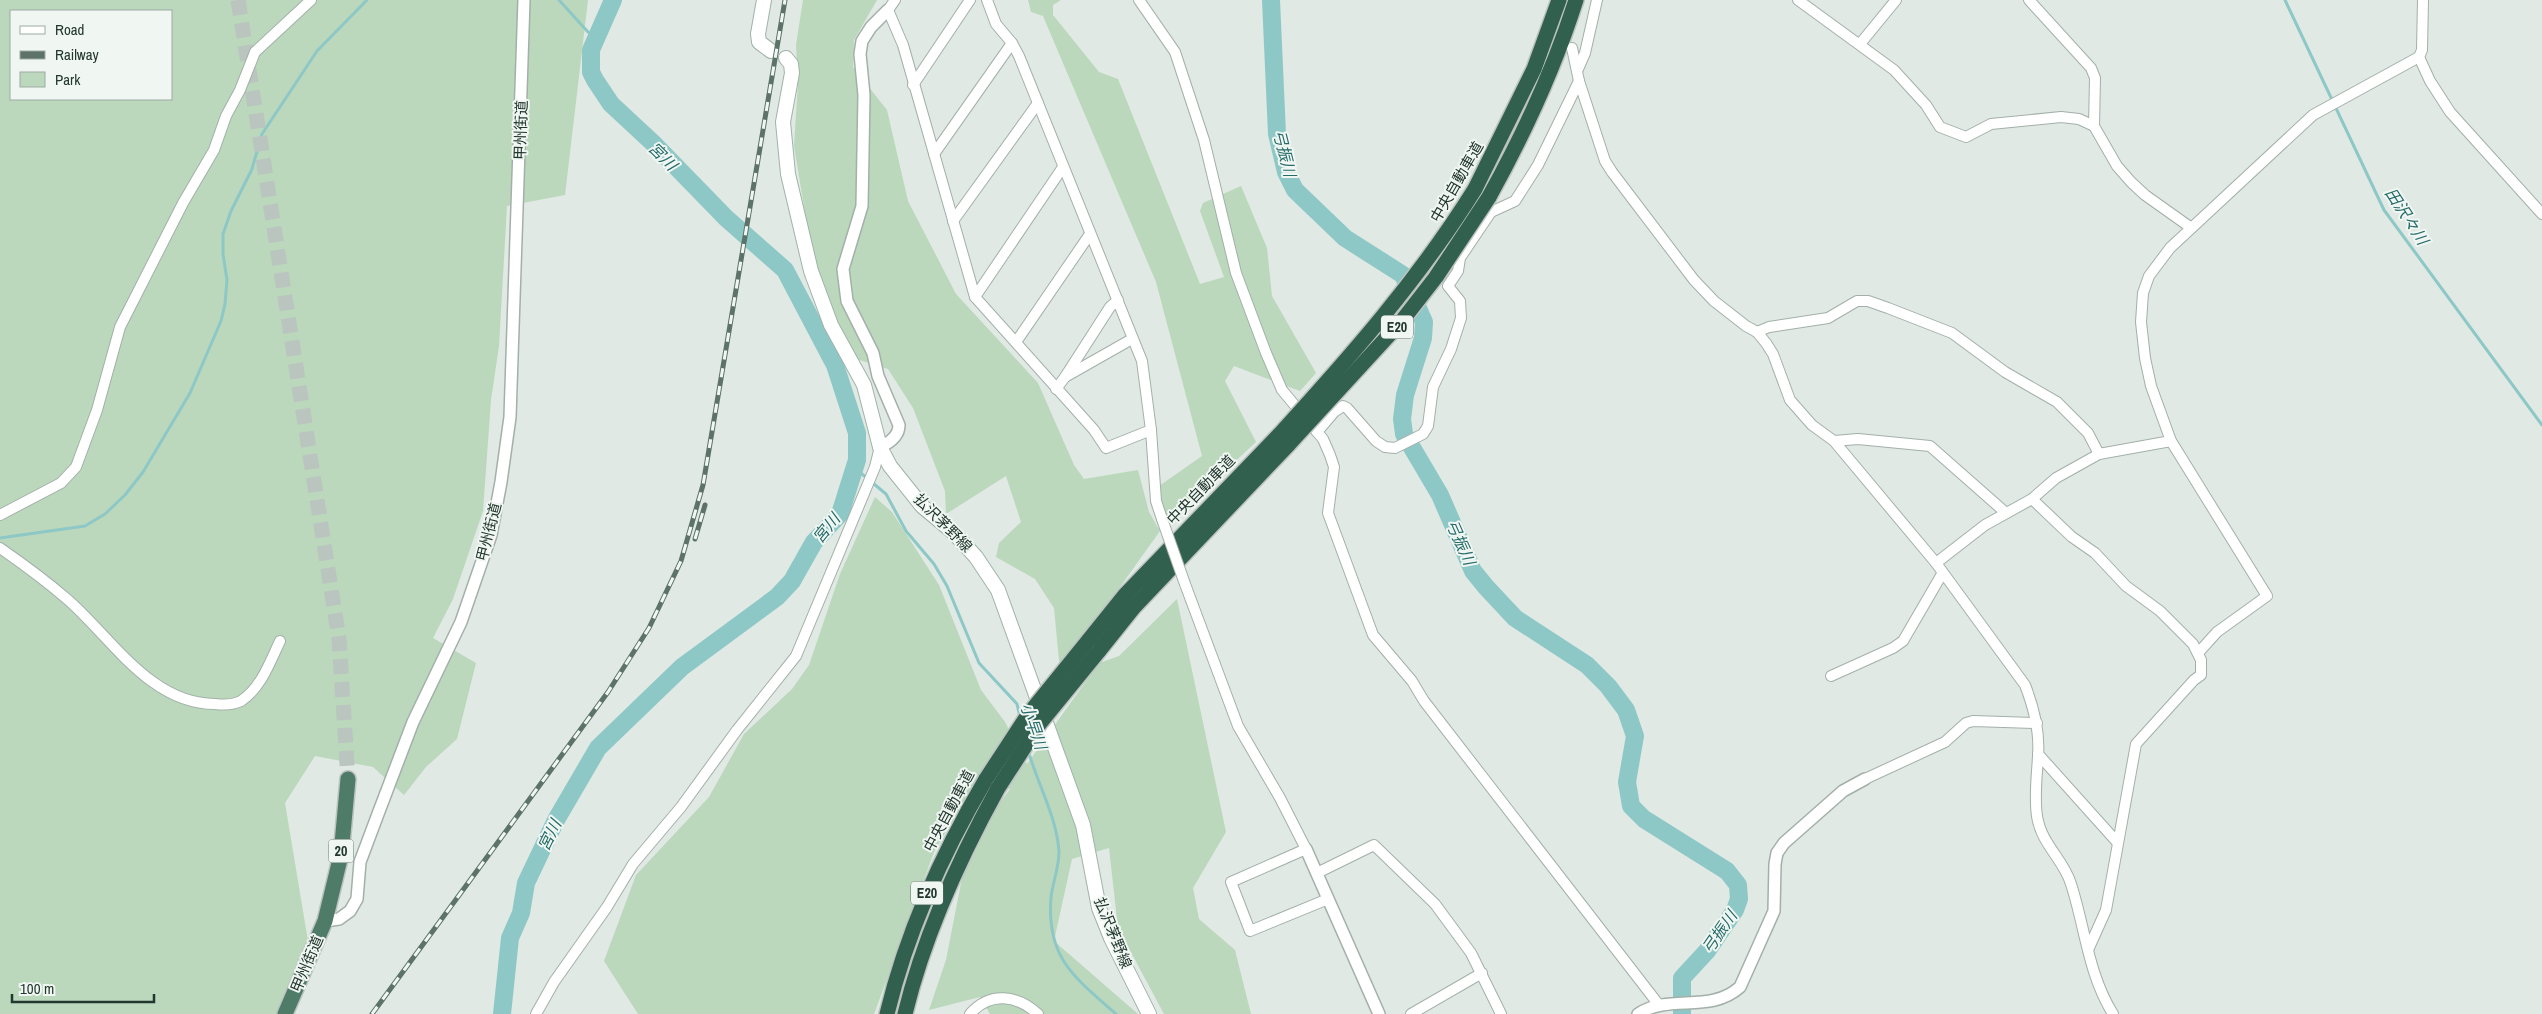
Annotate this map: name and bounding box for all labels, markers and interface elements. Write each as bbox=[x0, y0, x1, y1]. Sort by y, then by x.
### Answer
legend bbox=[10, 10, 172, 100]
text: Road bbox=[55, 19, 84, 40]
text: Railway bbox=[55, 44, 100, 65]
text: Park bbox=[55, 69, 81, 90]
street label: 甲州街道 bbox=[509, 100, 532, 160]
water label: 弓振川 bbox=[1269, 127, 1302, 181]
water label: 宮川 bbox=[644, 137, 684, 177]
street label: 中央自動車道 bbox=[1425, 138, 1488, 226]
water label: 田沢々川 bbox=[2380, 183, 2435, 250]
road number: E20 bbox=[1381, 316, 1413, 338]
street label: 中央自動車道 bbox=[1162, 450, 1239, 529]
street label: 払沢茅野線 bbox=[909, 489, 977, 557]
street label: 甲州街道 bbox=[471, 500, 506, 564]
water label: 宮川 bbox=[807, 507, 846, 547]
water label: 弓振川 bbox=[1441, 516, 1482, 570]
water label: 小早川 bbox=[1016, 700, 1053, 754]
street label: 中央自動車道 bbox=[918, 766, 979, 855]
water label: 宮川 bbox=[532, 814, 567, 854]
road number: 20 bbox=[328, 839, 354, 862]
road number: E20 bbox=[911, 881, 943, 904]
street label: 払沢茅野線 bbox=[1090, 894, 1137, 972]
water label: 弓振川 bbox=[1696, 904, 1743, 958]
street label: 甲州街道 bbox=[285, 932, 328, 996]
scale bar bbox=[12, 972, 155, 1004]
text: 100 m bbox=[20, 978, 54, 999]

